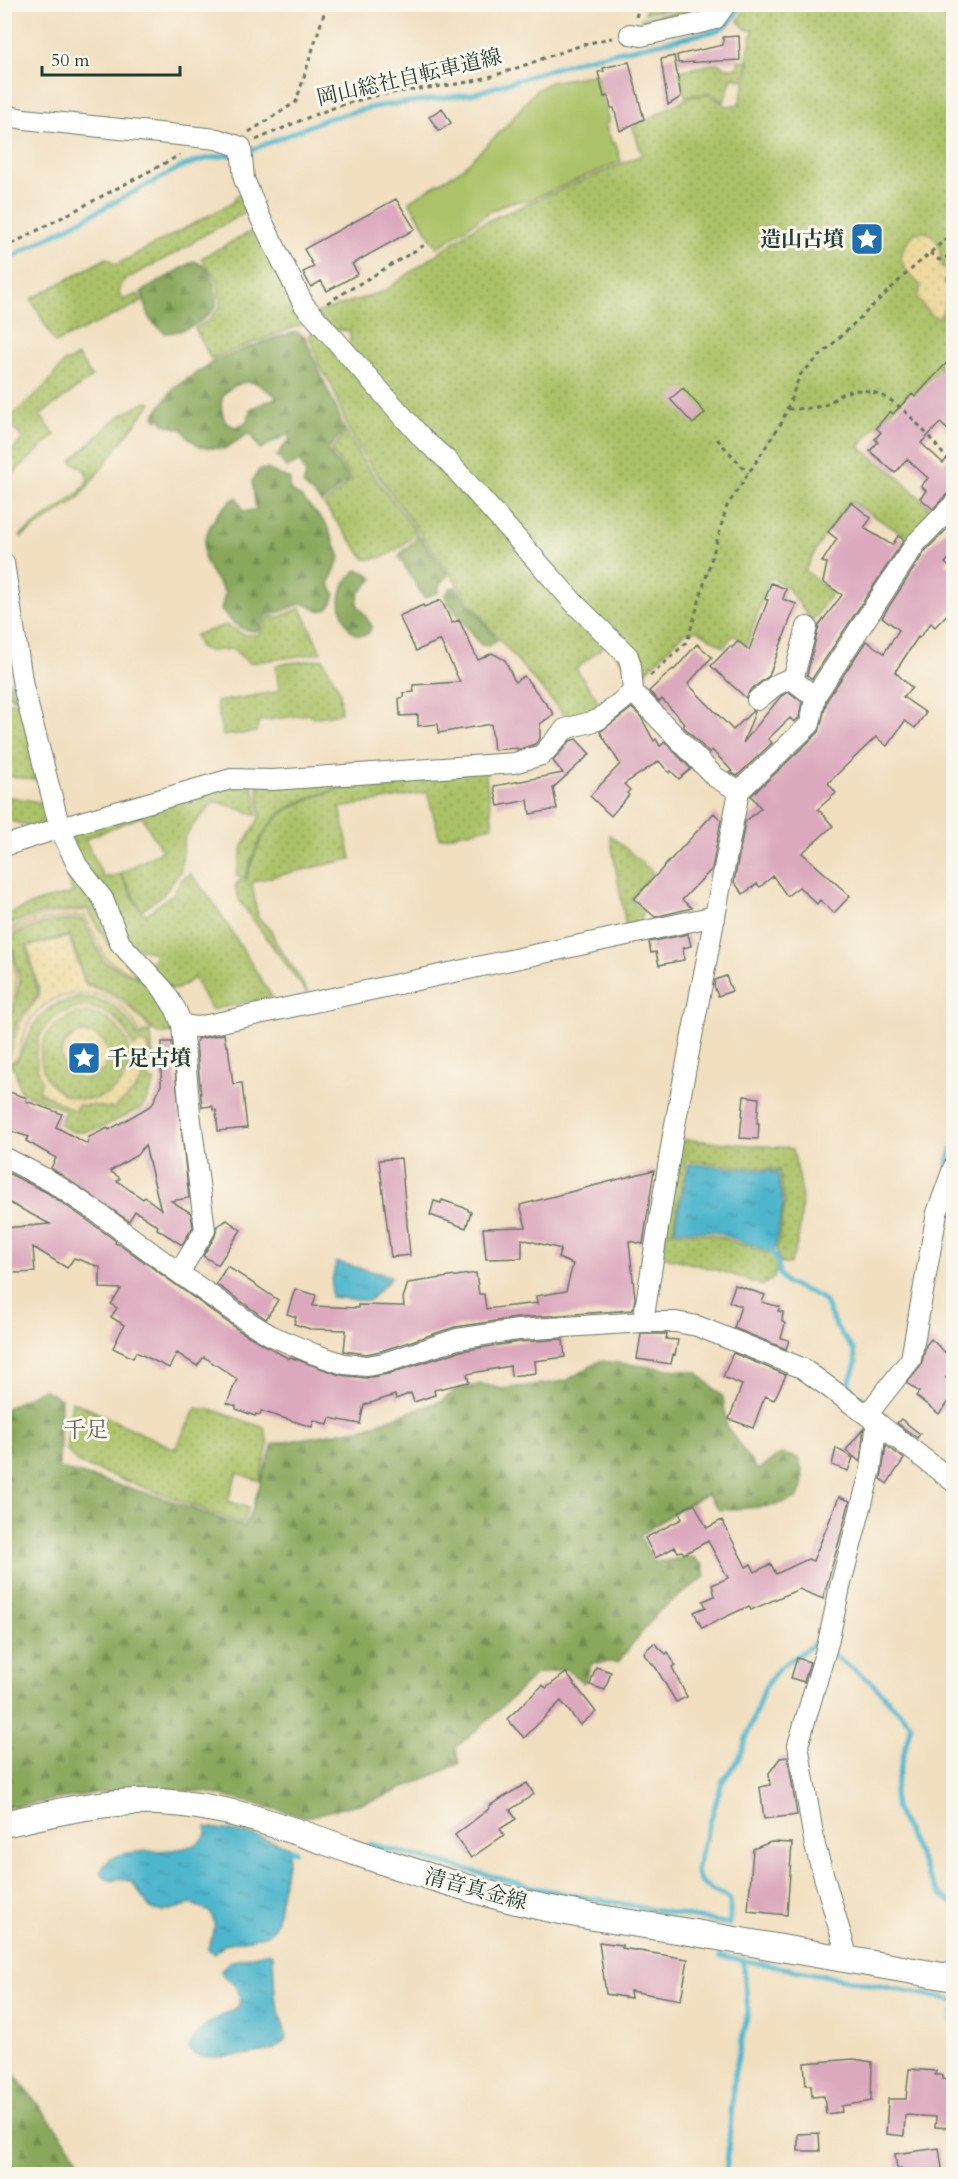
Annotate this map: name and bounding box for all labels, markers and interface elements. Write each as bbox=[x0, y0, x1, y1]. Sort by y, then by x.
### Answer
scale bar bbox=[42, 39, 180, 77]
street label: 岡山総社自転車道線 bbox=[314, 42, 504, 113]
text: 50 m bbox=[51, 48, 90, 73]
place icon: 造山古墳 bbox=[849, 221, 885, 257]
place label: 造山古墳 bbox=[760, 225, 844, 254]
place icon: 千足古墳 bbox=[66, 1040, 102, 1076]
place label: 千足古墳 bbox=[107, 1044, 191, 1073]
district label: 千足 bbox=[64, 1415, 108, 1445]
street label: 清音真金線 bbox=[421, 1862, 530, 1917]

